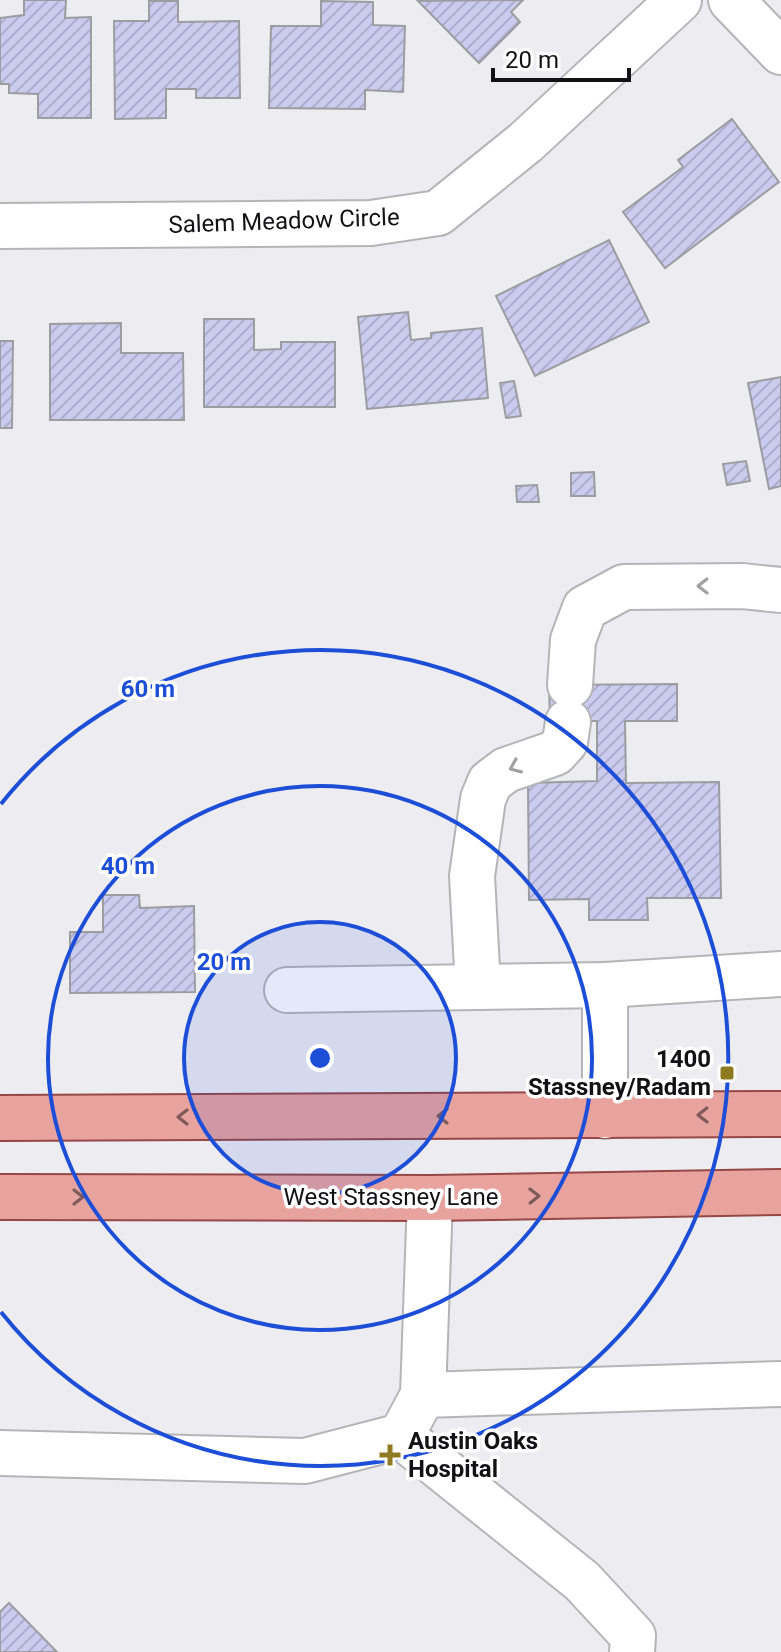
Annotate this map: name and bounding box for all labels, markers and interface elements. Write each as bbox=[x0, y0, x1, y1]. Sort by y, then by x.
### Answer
scale bar bbox=[493, 32, 629, 82]
text: 20 m bbox=[505, 46, 559, 74]
street label: Salem Meadow Circle bbox=[168, 203, 400, 239]
one-way arrow bbox=[696, 577, 709, 595]
text: 60 m bbox=[121, 675, 175, 703]
one-way arrow bbox=[509, 758, 523, 774]
text: 40 m bbox=[101, 852, 155, 880]
text: 20 m bbox=[197, 948, 251, 976]
centre of rings bbox=[306, 1044, 334, 1072]
place label: 1400 Stassney/Radam bbox=[528, 1045, 711, 1101]
marker: 1400 Stassney/Radam bbox=[718, 1064, 736, 1082]
one-way arrow bbox=[696, 1106, 709, 1123]
one-way arrow bbox=[436, 1107, 449, 1125]
one-way arrow bbox=[176, 1108, 189, 1126]
street label: West Stassney Lane bbox=[284, 1183, 498, 1211]
one-way arrow bbox=[528, 1187, 541, 1205]
one-way arrow bbox=[72, 1188, 85, 1206]
place label: Austin Oaks Hospital bbox=[408, 1427, 538, 1483]
marker: Austin Oaks Hospital bbox=[379, 1444, 401, 1466]

